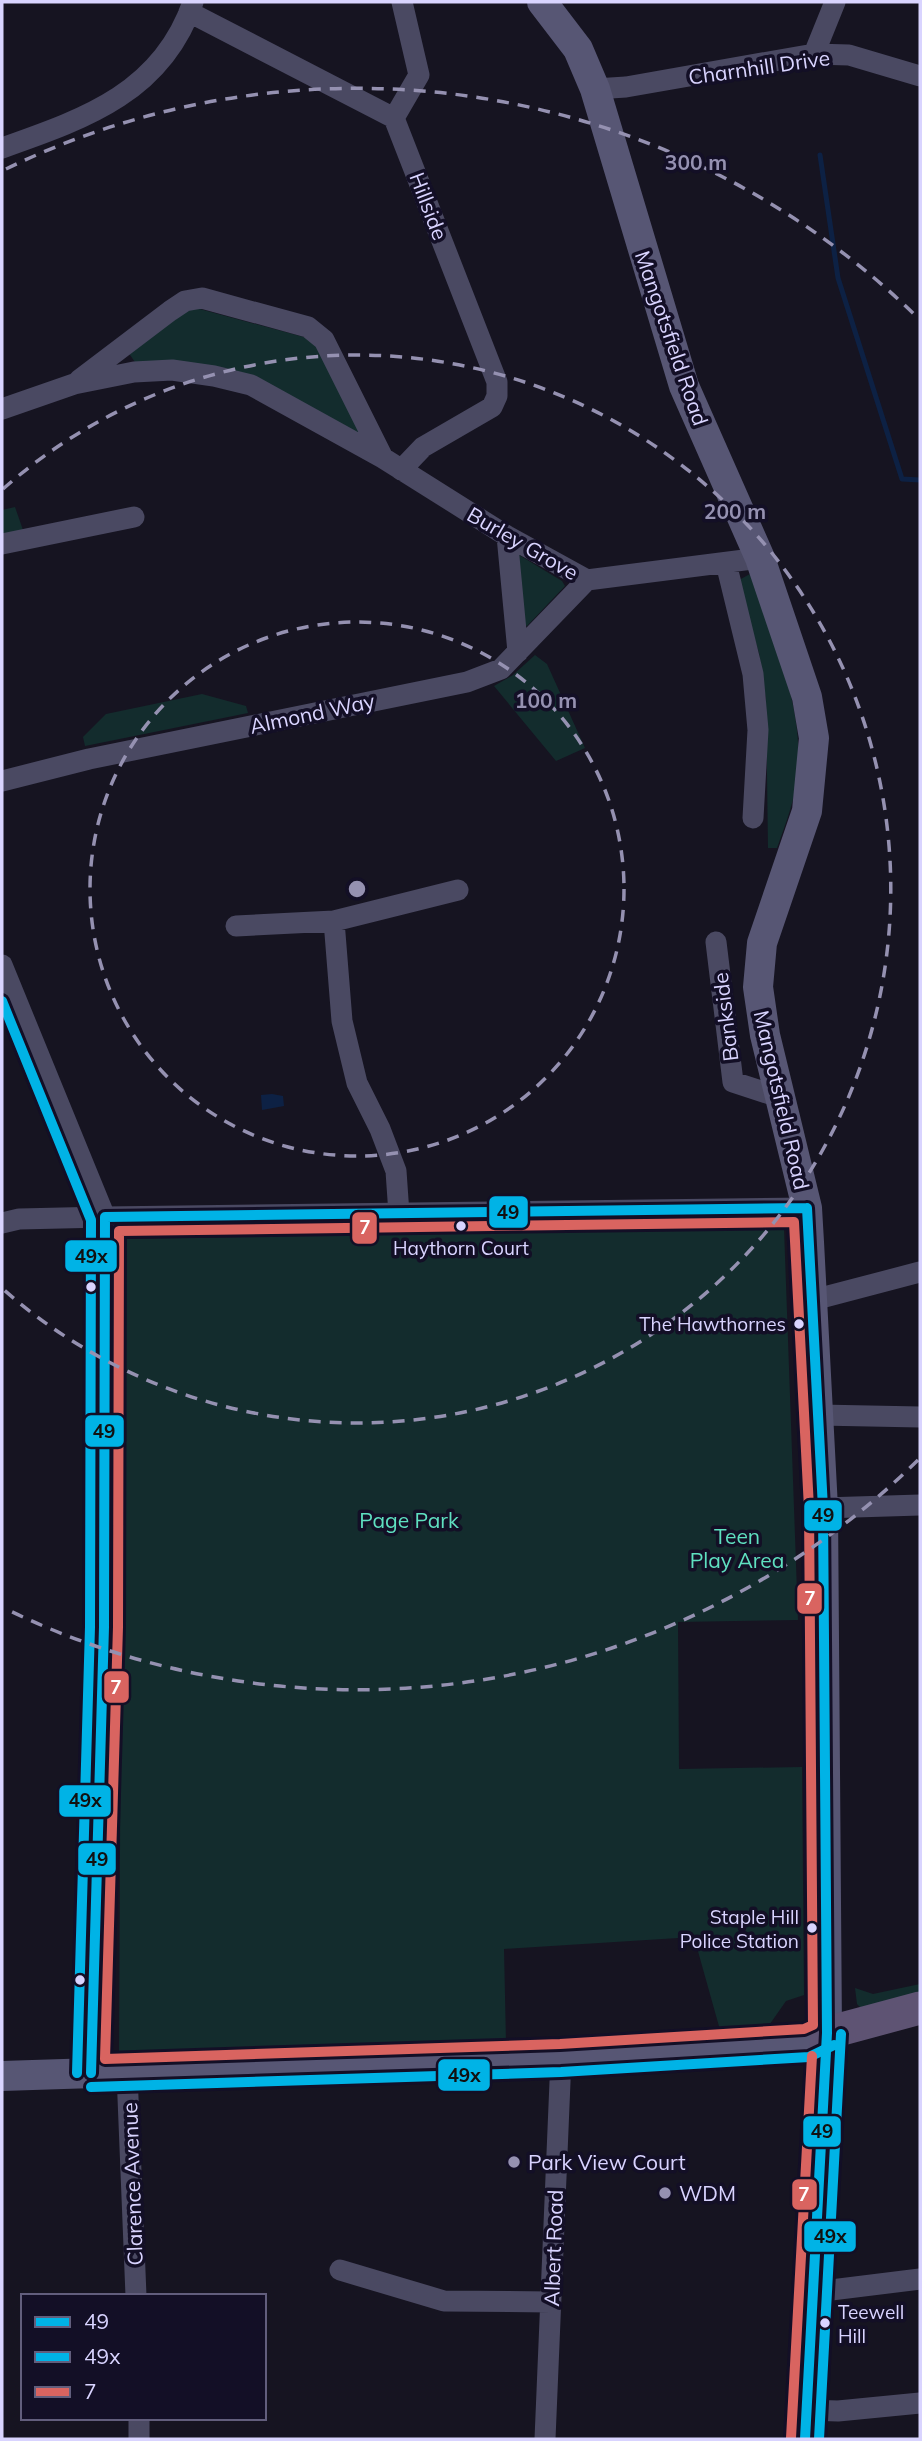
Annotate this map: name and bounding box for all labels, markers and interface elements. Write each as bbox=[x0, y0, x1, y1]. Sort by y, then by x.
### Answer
street label: Charnhill Drive bbox=[687, 44, 831, 90]
text: 300 m bbox=[665, 149, 727, 175]
street label: Hillside bbox=[404, 168, 454, 244]
street label: Mangotsfield Road bbox=[630, 247, 714, 429]
text: 200 m bbox=[704, 498, 766, 524]
street label: Burley Grove bbox=[463, 501, 583, 585]
street label: Almond Way bbox=[247, 687, 377, 739]
text: 100 m bbox=[515, 687, 577, 713]
centre of rings bbox=[345, 877, 369, 901]
street label: Bankside bbox=[707, 971, 743, 1063]
street label: Mangotsfield Road bbox=[749, 1008, 815, 1192]
line badge: 49 bbox=[488, 1195, 529, 1229]
text: 49 bbox=[497, 1200, 519, 1224]
line badge: 7 bbox=[351, 1211, 378, 1245]
text: 7 bbox=[359, 1215, 371, 1239]
marker: Haythorn Court bbox=[454, 1219, 468, 1233]
place label: Haythorn Court bbox=[393, 1236, 529, 1260]
line badge: 49x bbox=[64, 1239, 118, 1273]
text: 49x bbox=[74, 1244, 108, 1268]
unlabelled marker bbox=[84, 1280, 98, 1294]
place label: The Hawthornes bbox=[639, 1312, 786, 1336]
marker: The Hawthornes bbox=[792, 1317, 806, 1331]
line badge: 49 bbox=[84, 1414, 125, 1448]
text: 49 bbox=[93, 1419, 115, 1443]
line badge: 49 bbox=[803, 1499, 843, 1532]
text: 49 bbox=[812, 1503, 834, 1527]
park label: Page Park bbox=[359, 1507, 459, 1533]
park label: Teen Play Area bbox=[690, 1523, 784, 1573]
line badge: 7 bbox=[796, 1582, 823, 1615]
text: 7 bbox=[804, 1586, 816, 1610]
line badge: 7 bbox=[103, 1670, 130, 1704]
text: 7 bbox=[110, 1675, 122, 1699]
line badge: 49x bbox=[58, 1784, 112, 1818]
text: 49x bbox=[68, 1788, 102, 1812]
line badge: 49 bbox=[77, 1842, 117, 1876]
text: 49 bbox=[86, 1847, 108, 1871]
place label: Staple Hill Police Station bbox=[680, 1905, 799, 1953]
marker: Staple Hill Police Station bbox=[805, 1921, 819, 1935]
unlabelled marker bbox=[73, 1973, 87, 1987]
line badge: 49x bbox=[437, 2058, 491, 2092]
text: 49x bbox=[447, 2063, 481, 2087]
street label: Clarence Avenue bbox=[116, 2102, 148, 2266]
line badge: 49 bbox=[802, 2115, 842, 2148]
text: 49 bbox=[811, 2119, 833, 2143]
place label: Park View Court bbox=[528, 2149, 686, 2175]
marker: Park View Court bbox=[506, 2154, 522, 2170]
line badge: 7 bbox=[791, 2178, 818, 2211]
place label: WDM bbox=[679, 2180, 736, 2206]
text: 7 bbox=[798, 2182, 810, 2206]
marker: WDM bbox=[657, 2185, 673, 2201]
street label: Albert Road bbox=[538, 2189, 568, 2307]
line badge: 49x bbox=[803, 2220, 857, 2253]
text: 49x bbox=[813, 2224, 847, 2248]
legend bbox=[21, 2294, 266, 2420]
place label: Teewell Hill bbox=[838, 2300, 904, 2348]
text: 49 bbox=[84, 2308, 109, 2334]
marker: Teewell Hill bbox=[818, 2316, 832, 2330]
text: 49x bbox=[84, 2343, 120, 2369]
text: 7 bbox=[84, 2378, 97, 2404]

